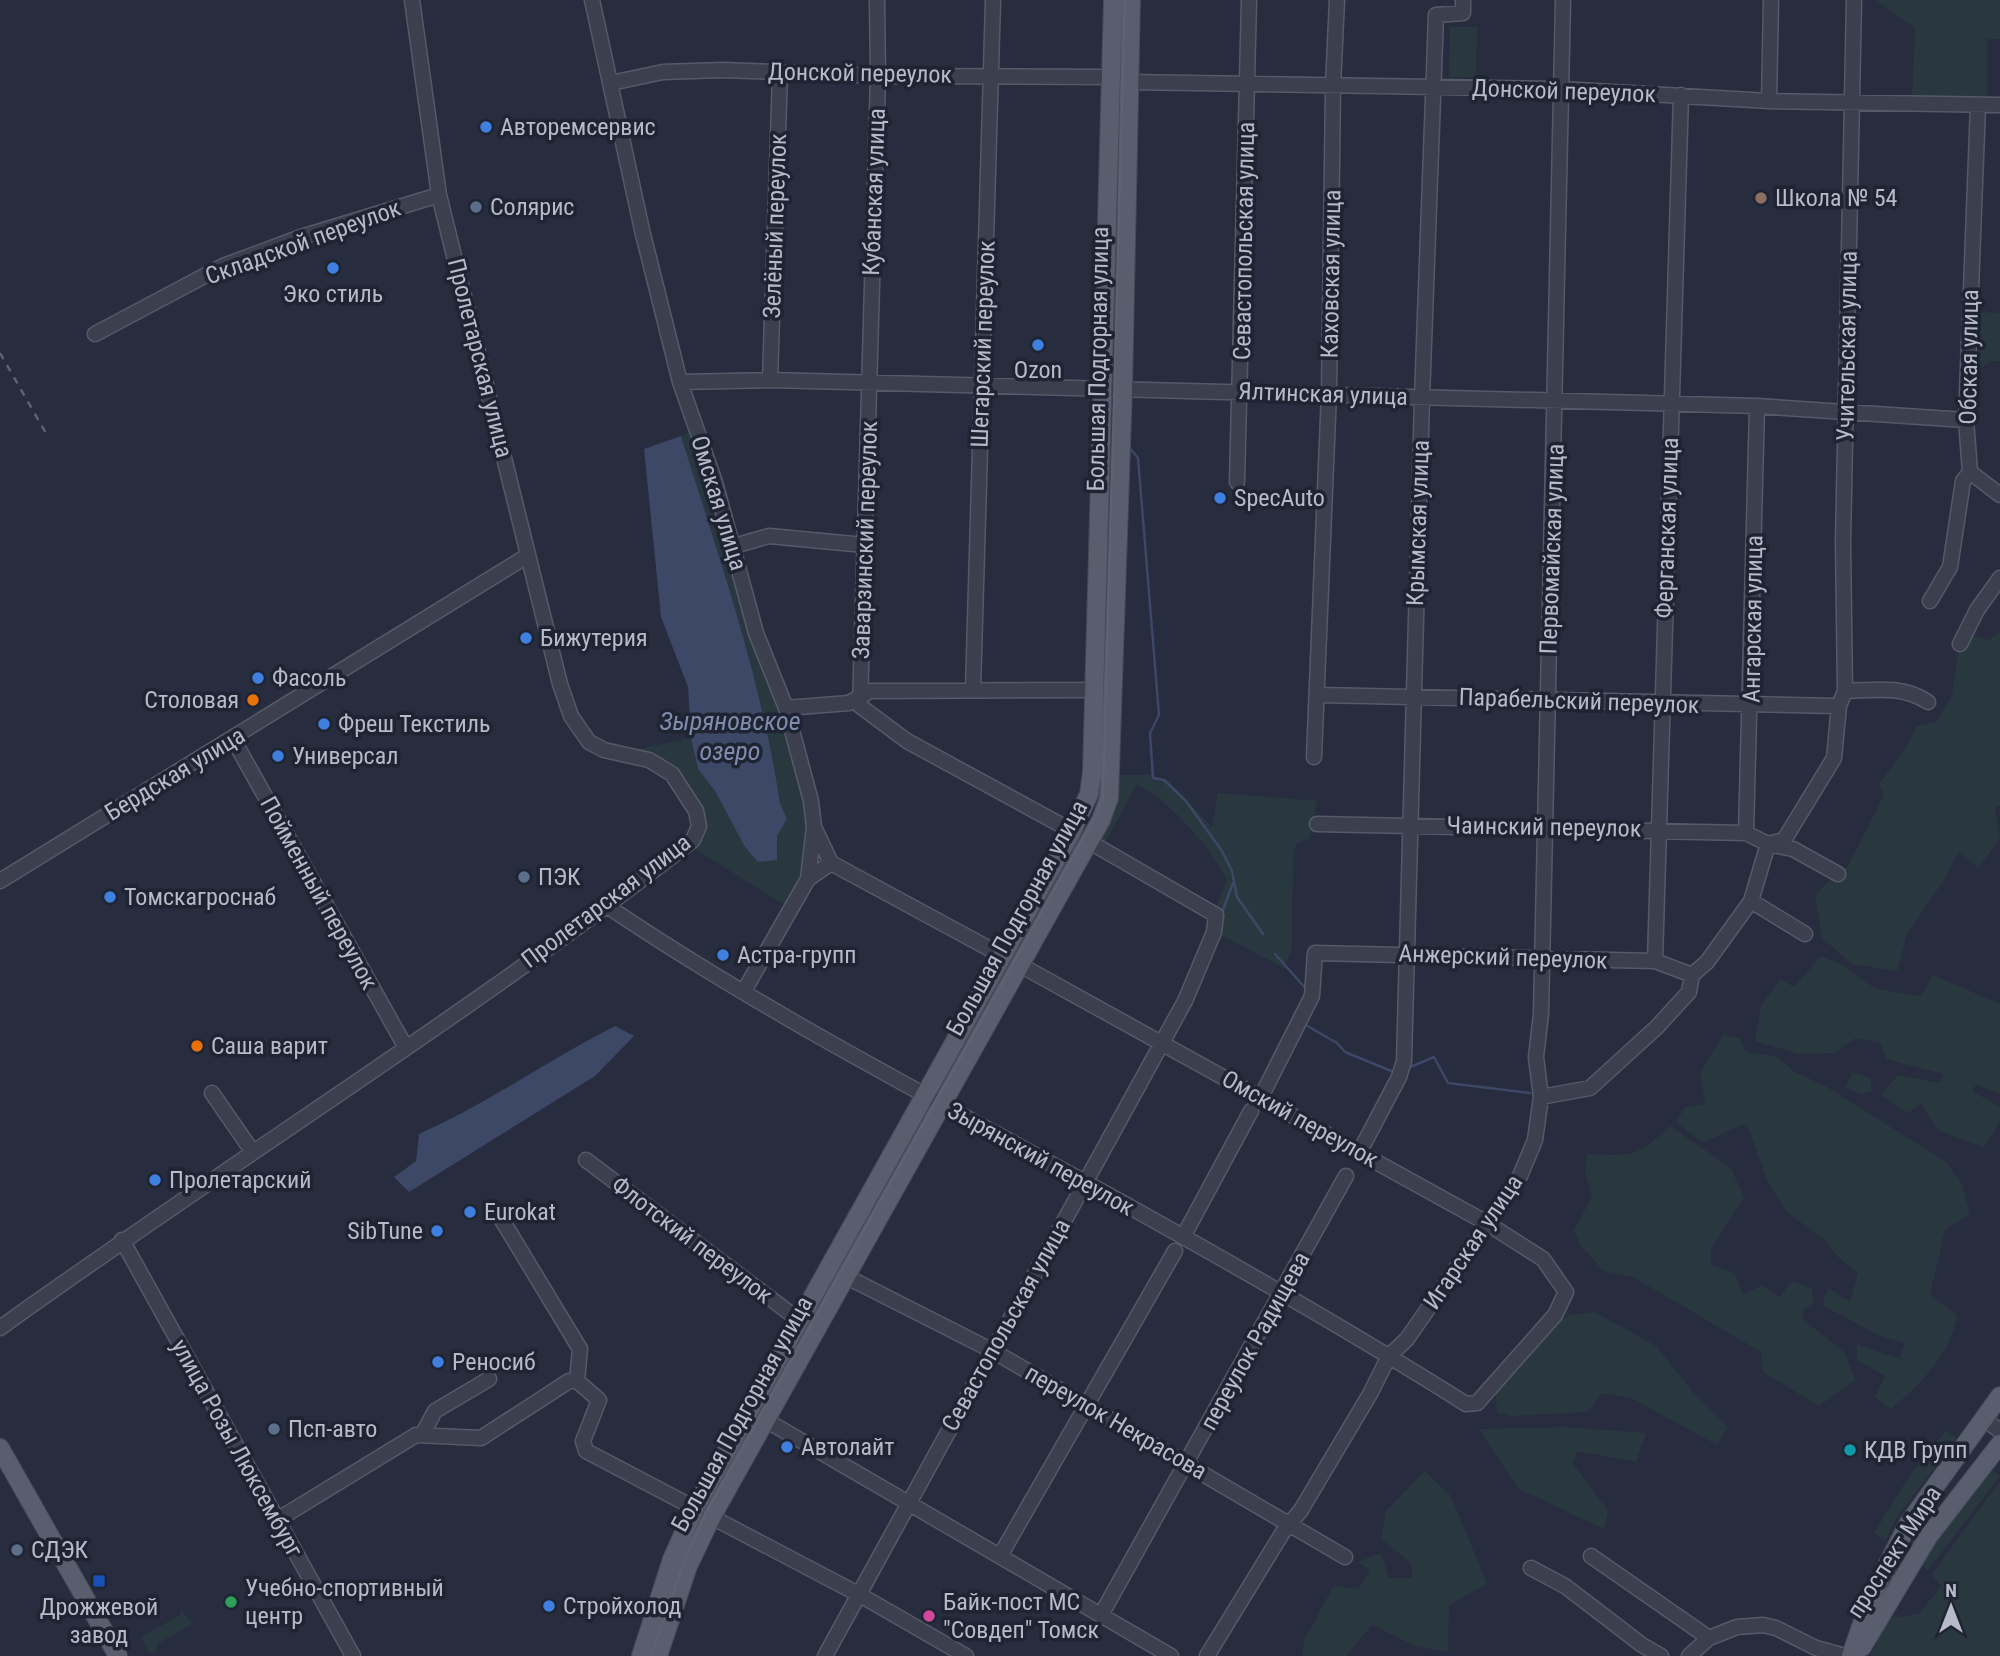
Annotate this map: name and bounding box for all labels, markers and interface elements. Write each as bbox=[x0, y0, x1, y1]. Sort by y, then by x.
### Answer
street label: Донской переулок bbox=[768, 57, 953, 89]
street label: Донской переулок bbox=[1472, 74, 1657, 108]
street label: Кубанская улица bbox=[857, 108, 891, 276]
place label: Авторемсервис bbox=[500, 113, 656, 141]
marker: Авторемсервис bbox=[478, 119, 494, 135]
street label: Севастопольская улица bbox=[1228, 122, 1260, 360]
street label: Зелёный переулок bbox=[758, 133, 792, 319]
place label: Школа № 54 bbox=[1775, 184, 1898, 212]
street label: Каховская улица bbox=[1316, 189, 1346, 359]
marker: Школа № 54 bbox=[1753, 190, 1769, 206]
place label: Солярис bbox=[490, 193, 574, 221]
street label: Складской переулок bbox=[202, 194, 405, 290]
marker: Солярис bbox=[468, 199, 484, 215]
street label: Большая Подгорная улица bbox=[1082, 226, 1114, 492]
street label: Шегарский переулок bbox=[965, 239, 1001, 448]
street label: Учительская улица bbox=[1831, 251, 1863, 441]
street label: Пролетарская улица bbox=[442, 255, 518, 461]
marker: Эко стиль bbox=[325, 260, 341, 276]
place label: Эко стиль bbox=[283, 280, 383, 308]
street label: Обская улица bbox=[1954, 289, 1984, 425]
marker: Ozon bbox=[1030, 337, 1046, 353]
place label: Ozon bbox=[1014, 356, 1062, 384]
street label: Ялтинская улица bbox=[1238, 377, 1408, 411]
street label: Заварзинский переулок bbox=[847, 420, 883, 660]
street label: Омская улица bbox=[685, 432, 753, 574]
street label: Ферганская улица bbox=[1650, 437, 1684, 619]
street label: Крымская улица bbox=[1401, 439, 1435, 607]
street label: Первомайская улица bbox=[1534, 443, 1570, 655]
place label: SpecAuto bbox=[1234, 484, 1325, 512]
marker: SpecAuto bbox=[1212, 490, 1228, 506]
street label: Ангарская улица bbox=[1738, 535, 1768, 703]
place label: Бижутерия bbox=[540, 624, 647, 652]
marker: Бижутерия bbox=[518, 630, 534, 646]
place label: Фасоль bbox=[272, 664, 346, 692]
marker: Фасоль bbox=[250, 670, 266, 686]
street label: Парабельский переулок bbox=[1458, 683, 1700, 719]
place label: Столовая bbox=[144, 686, 239, 714]
marker: Столовая bbox=[245, 692, 261, 708]
water label: Зыряновское озеро bbox=[659, 706, 801, 766]
place label: Фреш Текстиль bbox=[338, 710, 490, 738]
marker: Фреш Текстиль bbox=[316, 716, 332, 732]
street label: Бердская улица bbox=[100, 721, 250, 827]
place label: Универсал bbox=[292, 742, 398, 770]
marker: Универсал bbox=[270, 748, 286, 764]
street label: Пойменный переулок bbox=[254, 792, 384, 995]
street label: Большая Подгорная улица bbox=[941, 795, 1093, 1041]
street label: Чаинский переулок bbox=[1446, 811, 1642, 843]
street label: Пролетарская улица bbox=[516, 828, 696, 974]
place label: ПЭК bbox=[538, 863, 581, 891]
marker: ПЭК bbox=[516, 869, 532, 885]
place label: Томскагроснаб bbox=[124, 883, 276, 911]
marker: Томскагроснаб bbox=[102, 889, 118, 905]
street label: Анжерский переулок bbox=[1398, 939, 1608, 975]
place label: Астра-групп bbox=[737, 941, 856, 969]
marker: Астра-групп bbox=[715, 947, 731, 963]
place label: Саша варит bbox=[211, 1032, 328, 1060]
marker: Саша варит bbox=[189, 1038, 205, 1054]
street label: Омский переулок bbox=[1217, 1065, 1383, 1174]
street label: Зырянский переулок bbox=[943, 1096, 1139, 1222]
place label: Пролетарский bbox=[169, 1166, 311, 1194]
street label: Игарская улица bbox=[1418, 1169, 1528, 1315]
street label: Флотский переулок bbox=[606, 1170, 778, 1310]
marker: Пролетарский bbox=[147, 1172, 163, 1188]
place label: Eurokat bbox=[484, 1198, 556, 1226]
marker: Eurokat bbox=[462, 1204, 478, 1220]
street label: Севастопольская улица bbox=[936, 1214, 1076, 1436]
place label: SibTune bbox=[347, 1217, 423, 1245]
marker: SibTune bbox=[429, 1223, 445, 1239]
street label: переулок Радищева bbox=[1194, 1247, 1316, 1435]
street label: Большая Подгорная улица bbox=[666, 1291, 818, 1537]
street label: улица Розы Люксембург bbox=[165, 1334, 309, 1562]
place label: Реносиб bbox=[452, 1348, 536, 1376]
marker: Реносиб bbox=[430, 1354, 446, 1370]
street label: переулок Некрасова bbox=[1020, 1359, 1212, 1485]
place label: Псп-авто bbox=[288, 1415, 377, 1443]
marker: Псп-авто bbox=[266, 1421, 282, 1437]
place label: Автолайт bbox=[801, 1433, 895, 1461]
place label: КДВ Групп bbox=[1864, 1436, 1967, 1464]
marker: Автолайт bbox=[779, 1439, 795, 1455]
marker: КДВ Групп bbox=[1842, 1442, 1858, 1458]
street label: проспект Мира bbox=[1841, 1481, 1947, 1623]
place label: СДЭК bbox=[31, 1536, 89, 1564]
marker: СДЭК bbox=[9, 1542, 25, 1558]
north arrow bbox=[1916, 1572, 1986, 1642]
marker: Дрожжевой завод bbox=[91, 1573, 107, 1589]
place label: Учебно-спортивный центр bbox=[245, 1574, 444, 1630]
text: N bbox=[1945, 1579, 1957, 1602]
place label: Байк-пост MC "Совдеп" Томск bbox=[943, 1588, 1099, 1644]
place label: Стройхолод bbox=[563, 1592, 682, 1620]
place label: Дрожжевой завод bbox=[40, 1593, 158, 1649]
marker: Учебно-спортивный центр bbox=[223, 1594, 239, 1610]
marker: Стройхолод bbox=[541, 1598, 557, 1614]
marker: Байк-пост MC "Совдеп" Томск bbox=[921, 1608, 937, 1624]

